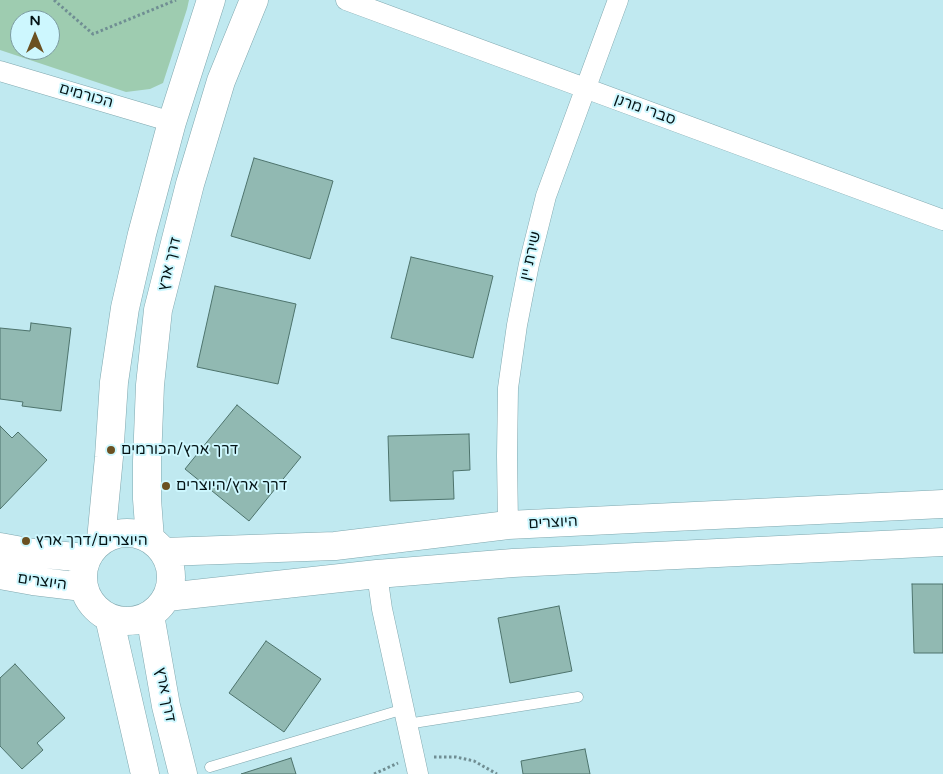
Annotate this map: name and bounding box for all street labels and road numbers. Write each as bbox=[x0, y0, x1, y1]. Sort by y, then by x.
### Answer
street label: הכורמים bbox=[57, 80, 115, 112]
street label: סברי מרנן bbox=[612, 91, 678, 129]
street label: שירת יין bbox=[517, 230, 545, 282]
street label: דרך ארץ bbox=[155, 235, 185, 293]
street label: היוצרים bbox=[528, 513, 578, 533]
street label: היוצרים bbox=[16, 570, 68, 594]
street label: דרך ארץ bbox=[151, 666, 179, 724]

